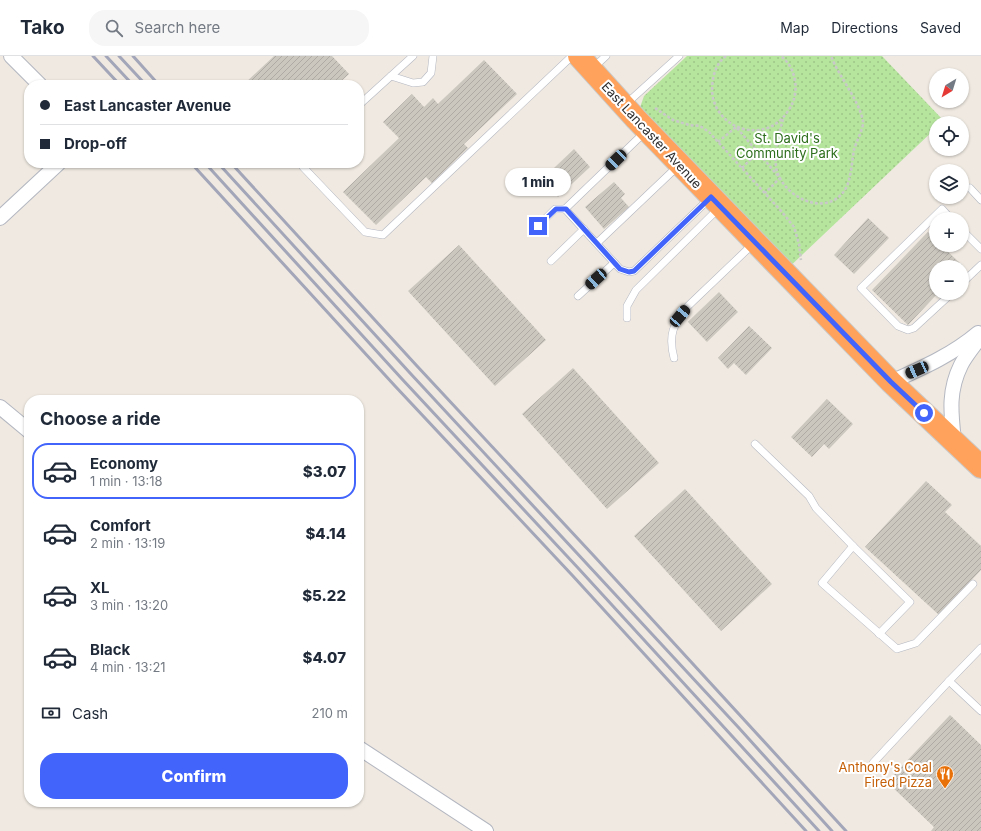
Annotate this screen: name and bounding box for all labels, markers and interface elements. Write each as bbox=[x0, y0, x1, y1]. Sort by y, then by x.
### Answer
search box bbox=[89, 10, 369, 46]
text: Tako bbox=[20, 16, 65, 39]
icon: search bbox=[103, 17, 125, 39]
text: Search here bbox=[135, 18, 220, 37]
text: Map bbox=[780, 19, 809, 36]
text: Directions bbox=[831, 19, 898, 36]
text: Saved bbox=[920, 19, 961, 36]
north arrow bbox=[929, 68, 969, 108]
map controls bbox=[929, 68, 969, 300]
street label: East Lancaster Avenue bbox=[598, 78, 706, 192]
text: East Lancaster Avenue bbox=[64, 96, 231, 115]
button: locate bbox=[929, 116, 969, 156]
park label: St. David's Community Park bbox=[736, 130, 838, 161]
text: Drop-off bbox=[64, 134, 127, 153]
car bbox=[603, 147, 629, 173]
button: layers bbox=[929, 164, 969, 204]
callout: 1 min bbox=[505, 168, 571, 196]
text: 1 min bbox=[522, 174, 554, 190]
button: + bbox=[929, 212, 969, 252]
route end bbox=[529, 217, 547, 235]
button: − bbox=[929, 260, 969, 300]
car bbox=[583, 267, 609, 291]
car bbox=[668, 303, 692, 329]
car bbox=[904, 360, 930, 380]
route start bbox=[915, 404, 933, 422]
text: Choose a ride bbox=[40, 408, 161, 429]
icon: car bbox=[42, 453, 78, 489]
text: Economy bbox=[90, 454, 158, 473]
text: $3.07 bbox=[303, 462, 346, 481]
text: 1 min · 13:18 bbox=[90, 473, 163, 489]
icon: car bbox=[42, 515, 78, 551]
text: Comfort bbox=[90, 516, 151, 535]
text: $4.14 bbox=[305, 524, 346, 543]
text: 2 min · 13:19 bbox=[90, 535, 165, 551]
icon: car bbox=[42, 577, 78, 613]
text: XL bbox=[90, 578, 110, 597]
text: $5.22 bbox=[302, 586, 346, 605]
text: 3 min · 13:20 bbox=[90, 597, 168, 613]
icon: car bbox=[42, 639, 78, 675]
text: Black bbox=[90, 640, 130, 659]
text: $4.07 bbox=[303, 648, 346, 667]
text: 4 min · 13:21 bbox=[90, 659, 166, 675]
icon: cash bbox=[40, 702, 62, 724]
text: Cash bbox=[72, 704, 108, 723]
text: 210 m bbox=[312, 705, 348, 721]
button: Confirm bbox=[40, 753, 348, 799]
place label: Anthony's Coal Fired Pizza bbox=[839, 759, 932, 790]
restaurant icon: Anthony's Coal Fired Pizza bbox=[935, 764, 955, 789]

